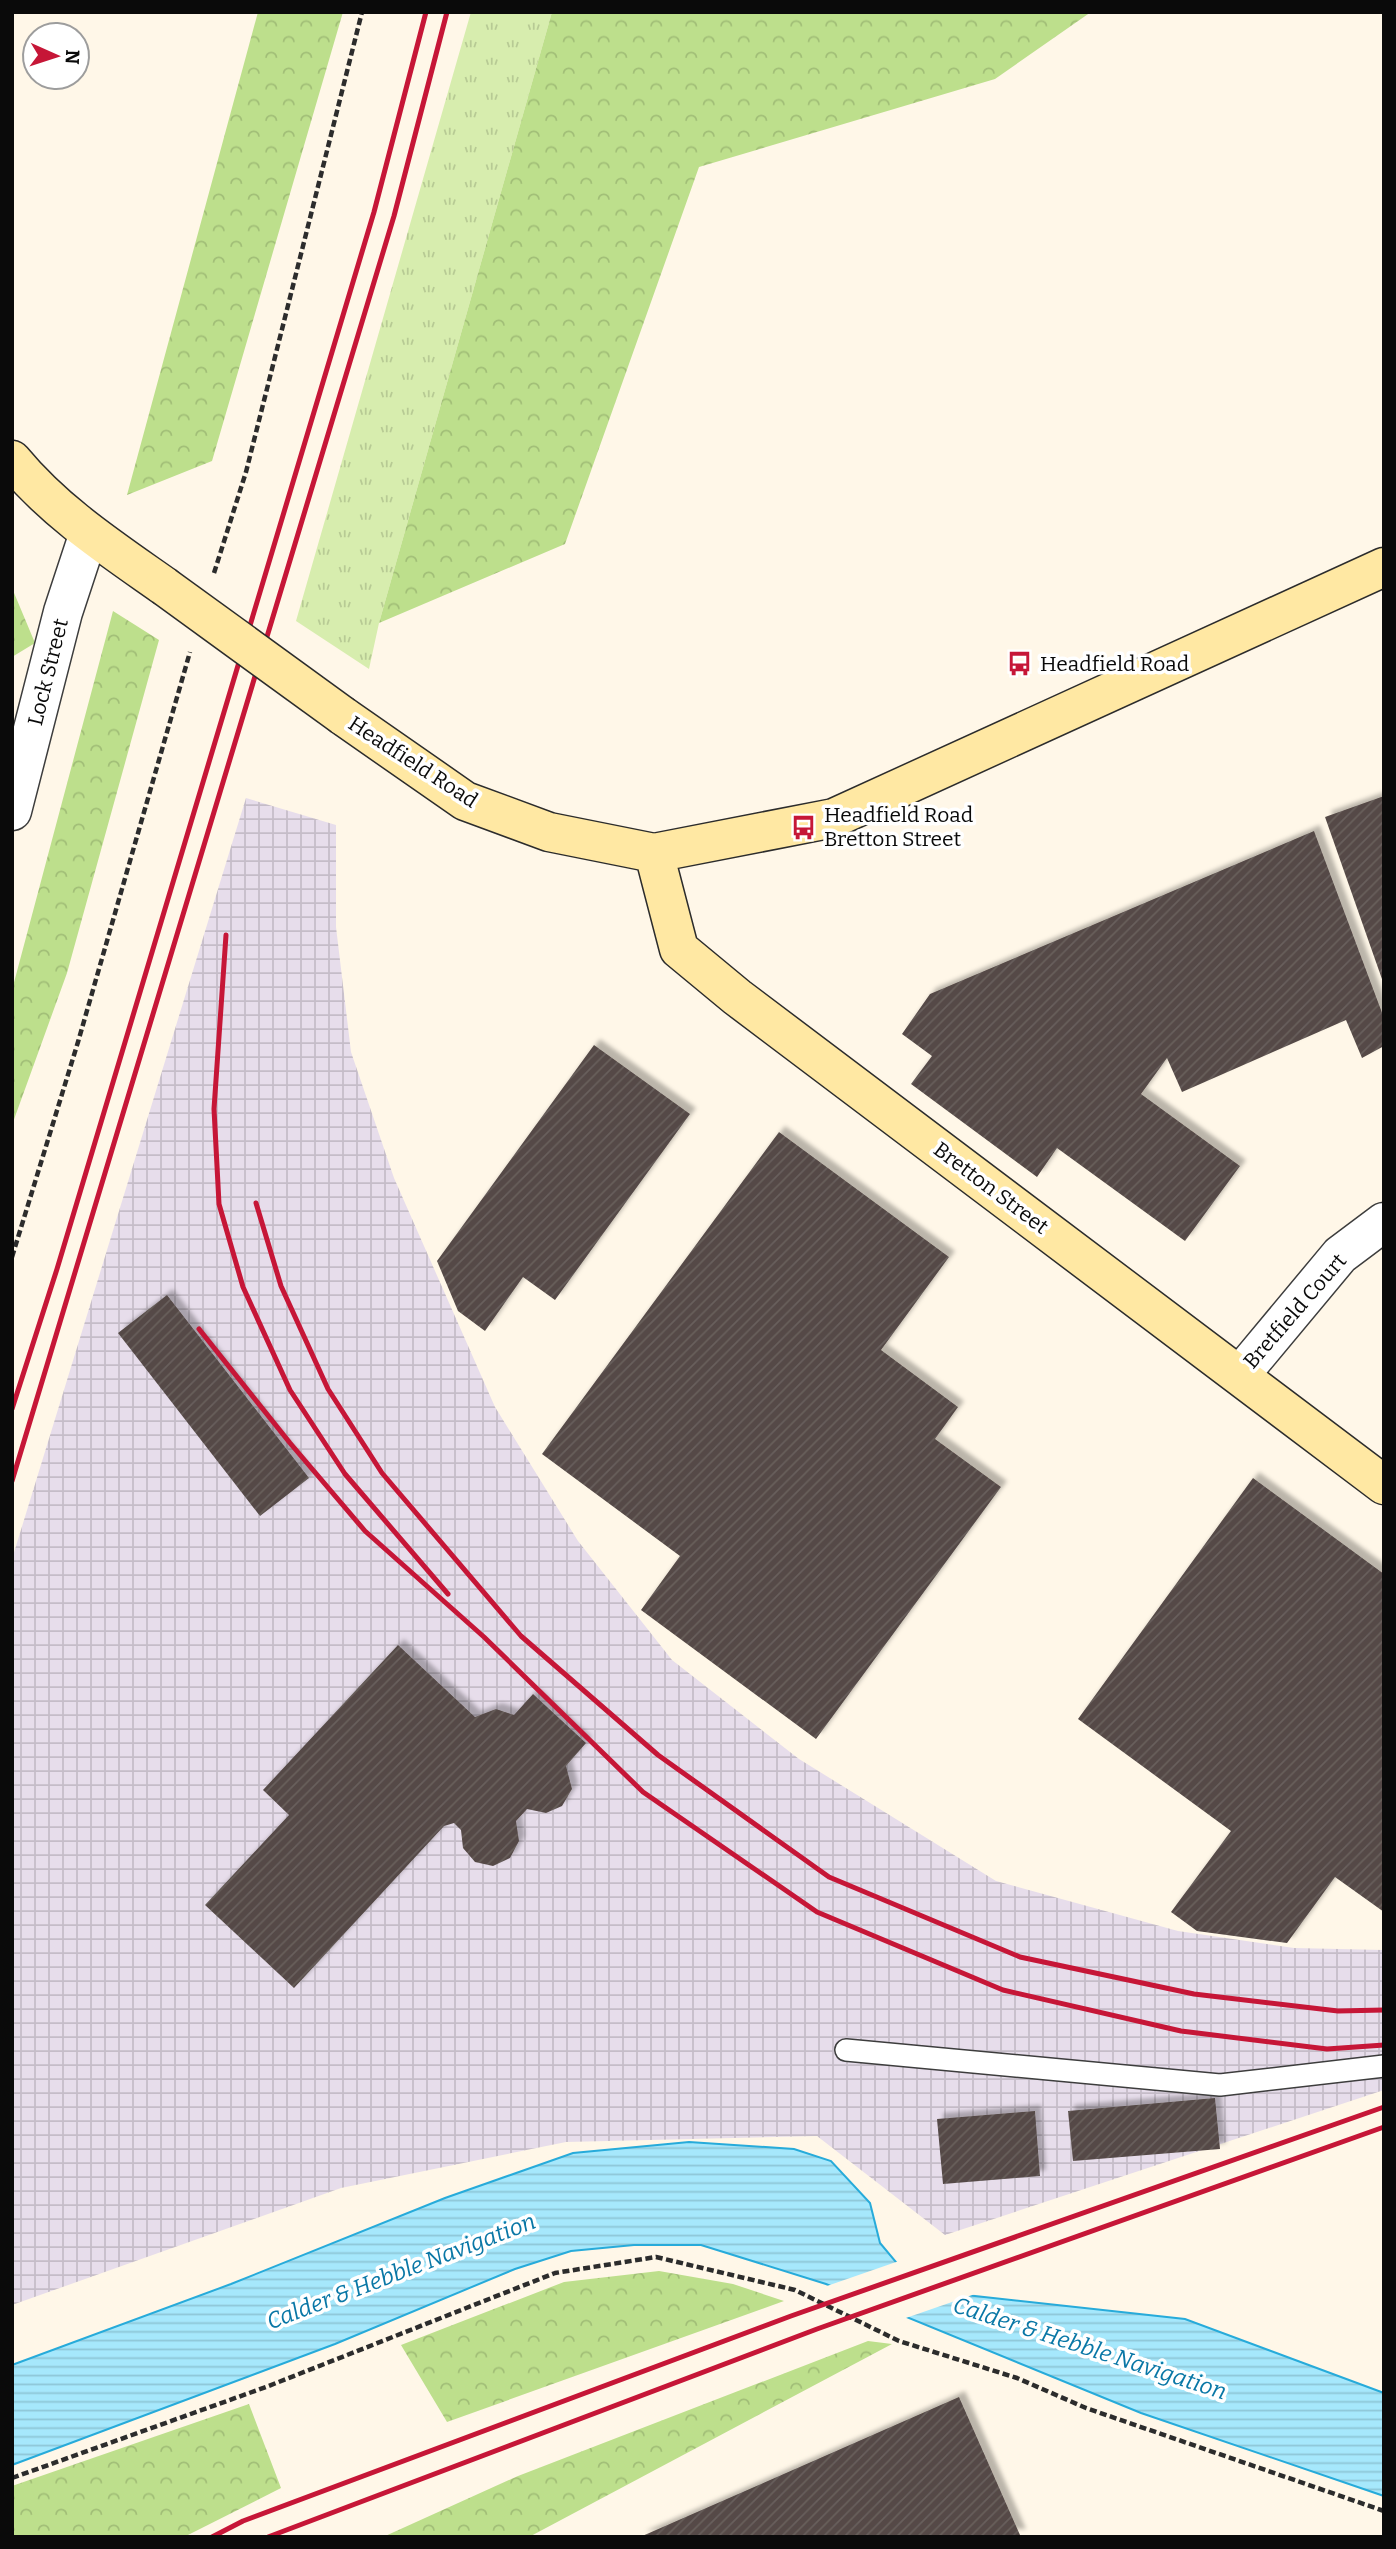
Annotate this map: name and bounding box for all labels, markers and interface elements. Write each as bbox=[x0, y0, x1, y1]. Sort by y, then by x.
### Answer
north arrow bbox=[21, 21, 91, 91]
text: N bbox=[61, 49, 84, 65]
street label: Lock Street bbox=[22, 615, 74, 728]
bus stop icon: Headfield Road bbox=[1006, 650, 1034, 678]
place label: Headfield Road bbox=[1040, 651, 1189, 677]
street label: Headfield Road bbox=[343, 710, 483, 814]
place label: Headfield Road Bretton Street bbox=[824, 802, 973, 852]
bus stop icon: Headfield Road Bretton Street bbox=[790, 813, 818, 841]
street label: Bretton Street bbox=[928, 1136, 1054, 1240]
street label: Bretfield Court bbox=[1238, 1248, 1352, 1374]
water label: Calder & Hebble Navigation bbox=[263, 2207, 539, 2335]
water label: Calder & Hebble Navigation bbox=[950, 2291, 1230, 2405]

